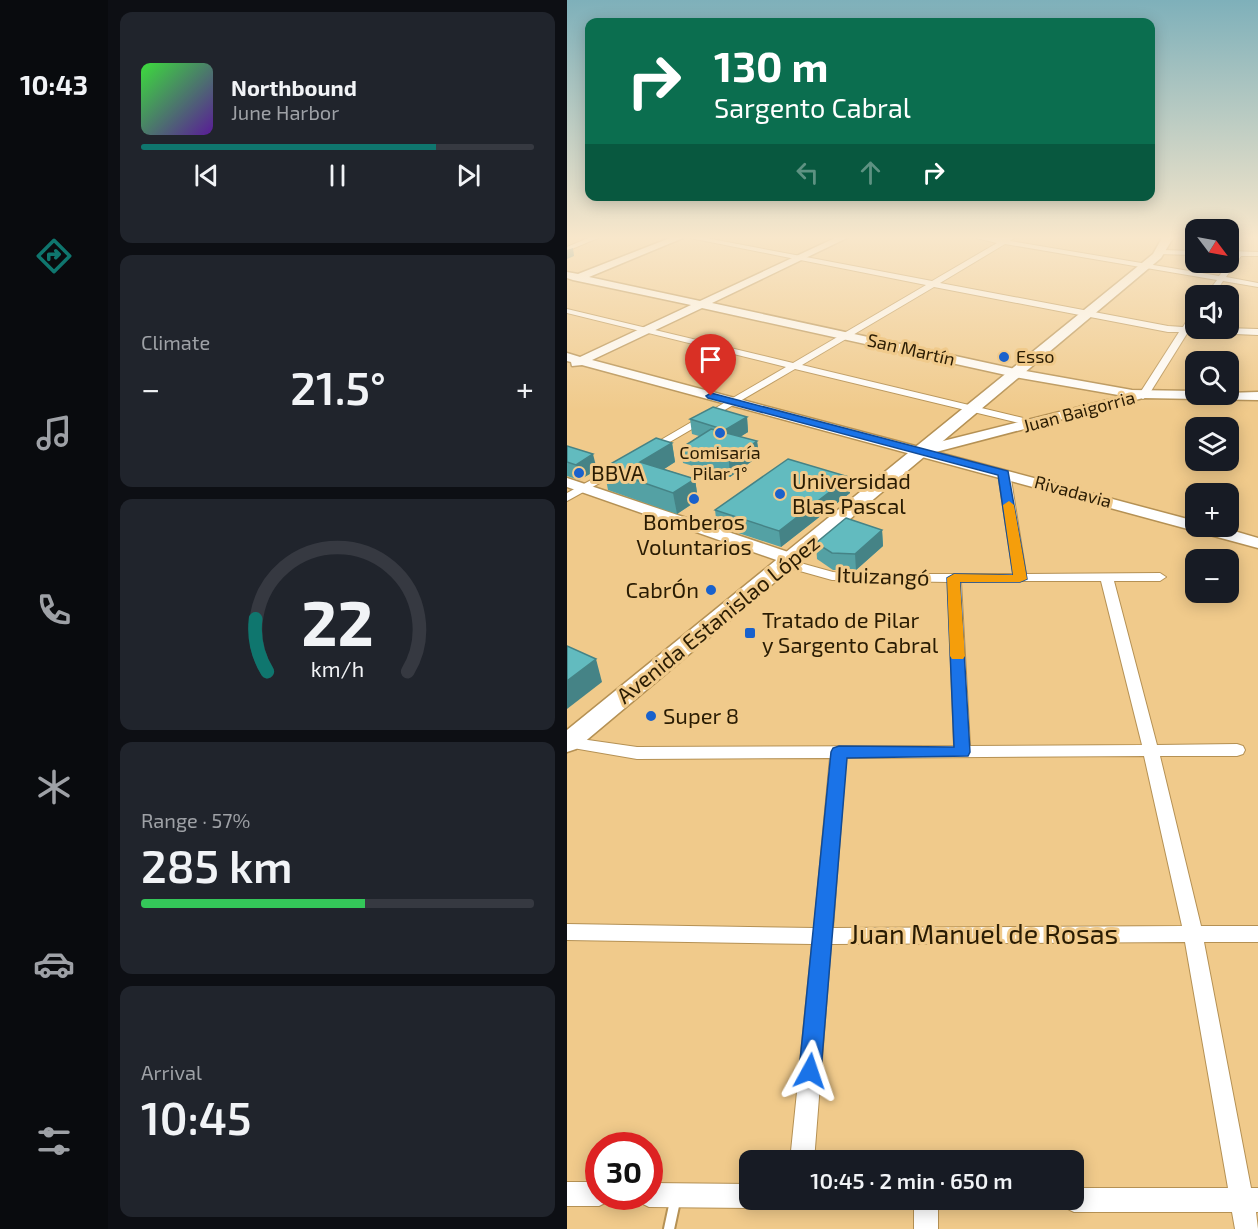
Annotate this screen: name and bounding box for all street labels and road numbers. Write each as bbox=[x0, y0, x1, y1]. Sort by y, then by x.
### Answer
street label: San Martín bbox=[865, 328, 957, 370]
street label: Juan Baigorria bbox=[1020, 385, 1137, 437]
street label: Rivadavia bbox=[1032, 470, 1114, 512]
street label: Avenida Estanislao López bbox=[611, 528, 824, 708]
street label: Ituizangó bbox=[836, 560, 930, 590]
street label: Juan Manuel de Rosas bbox=[850, 917, 1118, 949]

